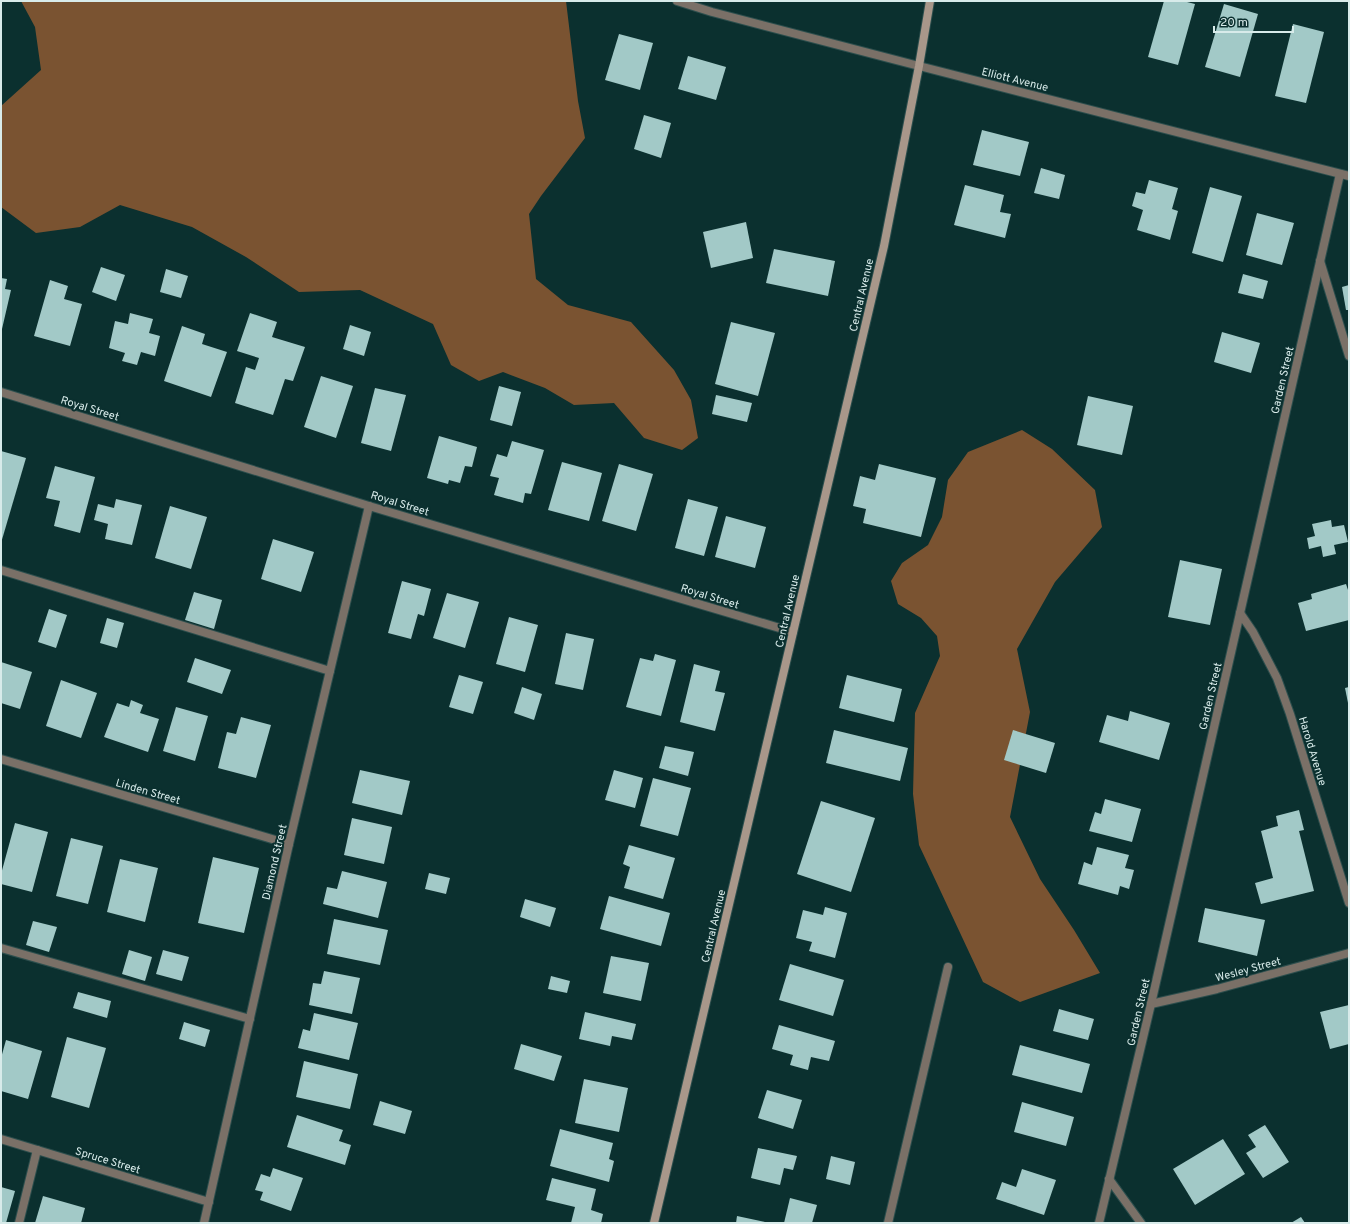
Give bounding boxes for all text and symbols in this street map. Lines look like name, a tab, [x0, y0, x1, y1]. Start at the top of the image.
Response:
scale bar	[1214, 8, 1293, 34]
text: 20 m	[1220, 15, 1248, 31]
street label: Elliott Avenue	[980, 65, 1050, 95]
street label: Central Avenue	[847, 257, 877, 333]
street label: Garden Street	[1268, 345, 1298, 415]
street label: Royal Street	[59, 393, 121, 424]
street label: Royal Street	[369, 488, 431, 519]
street label: Central Avenue	[773, 573, 803, 649]
street label: Royal Street	[679, 581, 741, 612]
street label: Garden Street	[1196, 661, 1226, 731]
street label: Harold Avenue	[1295, 715, 1329, 788]
street label: Linden Street	[114, 776, 182, 808]
street label: Diamond Street	[259, 823, 290, 901]
street label: Central Avenue	[699, 888, 729, 964]
street label: Wesley Street	[1214, 954, 1283, 985]
street label: Garden Street	[1124, 977, 1154, 1047]
street label: Spruce Street	[73, 1144, 142, 1178]

